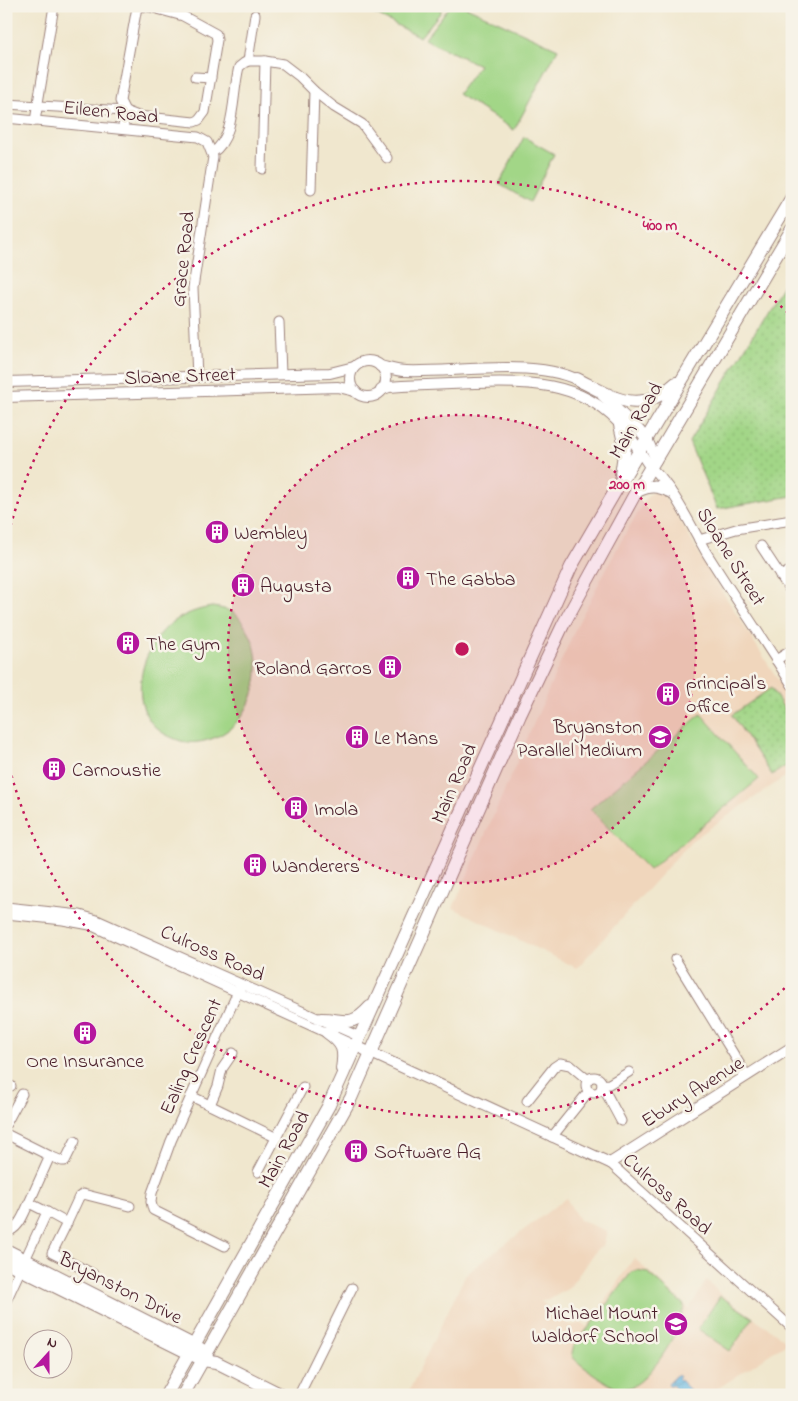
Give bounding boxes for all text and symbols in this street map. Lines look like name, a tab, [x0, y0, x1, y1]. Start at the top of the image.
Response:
street label: Eileen Road	[62, 94, 160, 133]
street label: Grace Road	[165, 210, 204, 308]
text: 400 m	[642, 215, 678, 237]
street label: Sloane Street	[124, 361, 237, 394]
street label: Main Road	[603, 377, 671, 465]
text: 200 m	[608, 474, 645, 496]
street label: Sloane Street	[688, 502, 772, 613]
building icon: Wembley	[204, 519, 230, 545]
place label: Wembley	[234, 520, 307, 549]
building icon: The Gabba	[395, 565, 421, 591]
place label: The Gabba	[426, 566, 516, 595]
building icon: Augusta	[230, 572, 256, 598]
place label: Augusta	[260, 573, 332, 603]
building icon: The Gym	[115, 630, 141, 656]
place label: The Gym	[146, 631, 220, 660]
centre of rings	[453, 640, 471, 658]
building icon: Roland Garros	[377, 654, 403, 680]
place label: Roland Garros	[255, 655, 372, 684]
place label: principal's office	[686, 670, 766, 722]
building icon: principal's office	[655, 681, 681, 707]
place label: Bryanston Parallel Medium	[517, 714, 642, 766]
building icon: Le Mans	[344, 724, 370, 750]
school or university icon: Bryanston Parallel Medium	[647, 724, 673, 750]
place label: Le Mans	[374, 725, 438, 754]
street label: Main Road	[425, 739, 486, 829]
building icon: Carnoustie	[41, 756, 67, 782]
place label: Carnoustie	[72, 757, 161, 786]
building icon: Imola	[283, 795, 309, 821]
place label: Imola	[314, 796, 358, 825]
building icon: Wanderers	[242, 852, 268, 878]
place label: Wanderers	[272, 853, 360, 882]
street label: Culross Road	[155, 918, 269, 990]
street label: Ealing Crescent	[154, 994, 232, 1120]
building icon: One Insurance	[72, 1020, 98, 1046]
place label: One Insurance	[26, 1048, 144, 1077]
street label: Ebury Avenue	[636, 1050, 750, 1136]
street label: Main Road	[252, 1106, 318, 1194]
building icon: Software AG	[343, 1138, 369, 1164]
place label: Software AG	[374, 1139, 481, 1168]
street label: Culross Road	[615, 1147, 717, 1243]
street label: Bryanston Drive	[52, 1245, 187, 1333]
place label: Michael Mount Waldorf School	[531, 1300, 658, 1352]
school or university icon: Michael Mount Waldorf School	[663, 1311, 689, 1337]
north arrow	[22, 1328, 72, 1378]
text: N	[44, 1332, 60, 1355]

